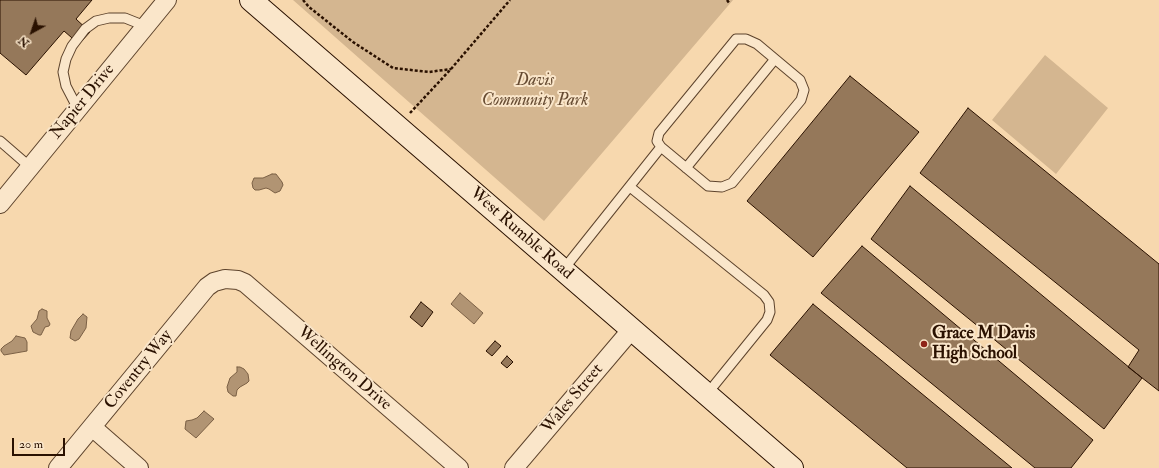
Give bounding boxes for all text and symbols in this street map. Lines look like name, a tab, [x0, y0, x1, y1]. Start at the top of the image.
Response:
north arrow	[12, 12, 52, 52]
text: N	[16, 33, 32, 50]
street label: Napier Drive	[47, 60, 119, 144]
park label: Davis Community Park	[482, 71, 588, 111]
street label: West Rumble Road	[465, 184, 577, 284]
street label: Wellington Drive	[293, 323, 395, 415]
place label: Grace M Davis High School	[932, 324, 1035, 364]
street label: Coventry Way	[101, 326, 177, 414]
marker: Grace M Davis High School	[919, 339, 929, 349]
street label: Wales Street	[538, 360, 608, 438]
scale bar	[14, 430, 67, 456]
text: 20 m	[19, 437, 43, 452]

